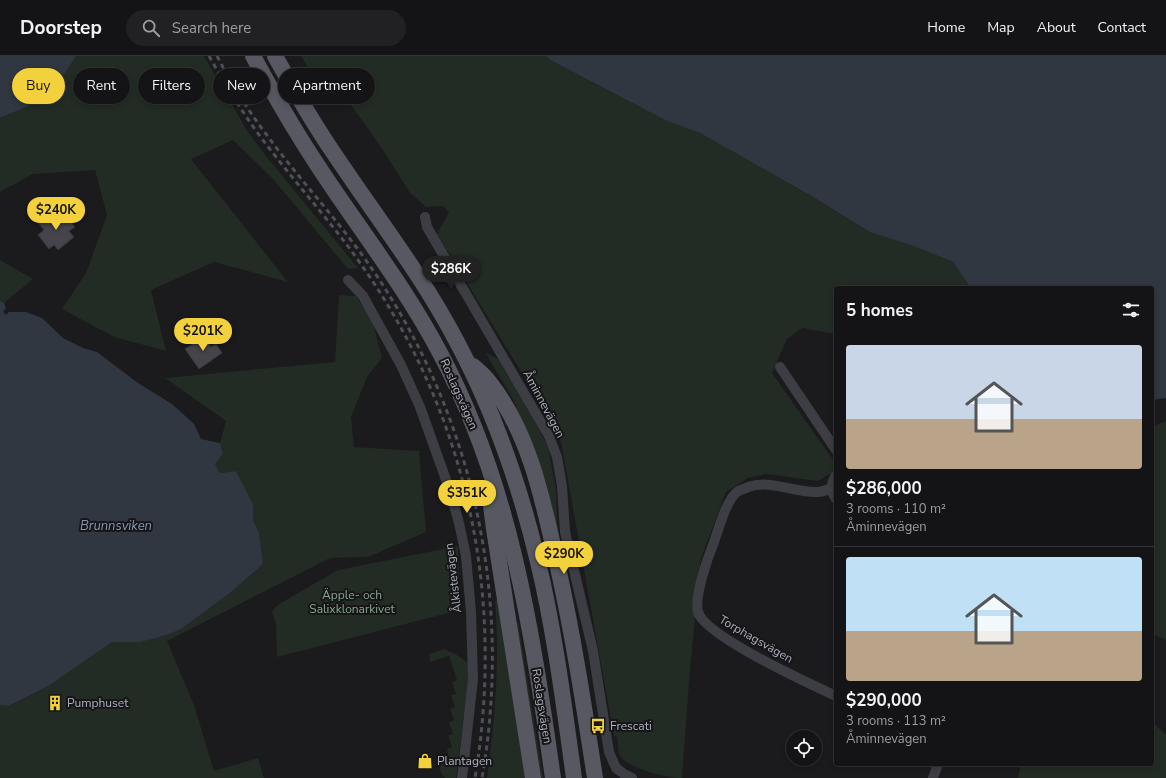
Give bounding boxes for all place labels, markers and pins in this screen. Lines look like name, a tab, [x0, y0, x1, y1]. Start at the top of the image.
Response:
pin: $240K	[28, 197, 84, 231]
pin: $286K	[423, 256, 479, 290]
pin: $201K	[175, 318, 231, 352]
pin: $351K	[439, 480, 495, 514]
pin: $290K	[536, 541, 592, 575]
building icon: Pumphuset	[46, 694, 64, 712]
place label: Pumphuset	[67, 695, 129, 711]
bus stop icon: Frescati	[589, 717, 607, 735]
place label: Frescati	[610, 718, 652, 734]
shop icon: Plantagen	[416, 752, 434, 770]
place label: Plantagen	[437, 753, 492, 769]

